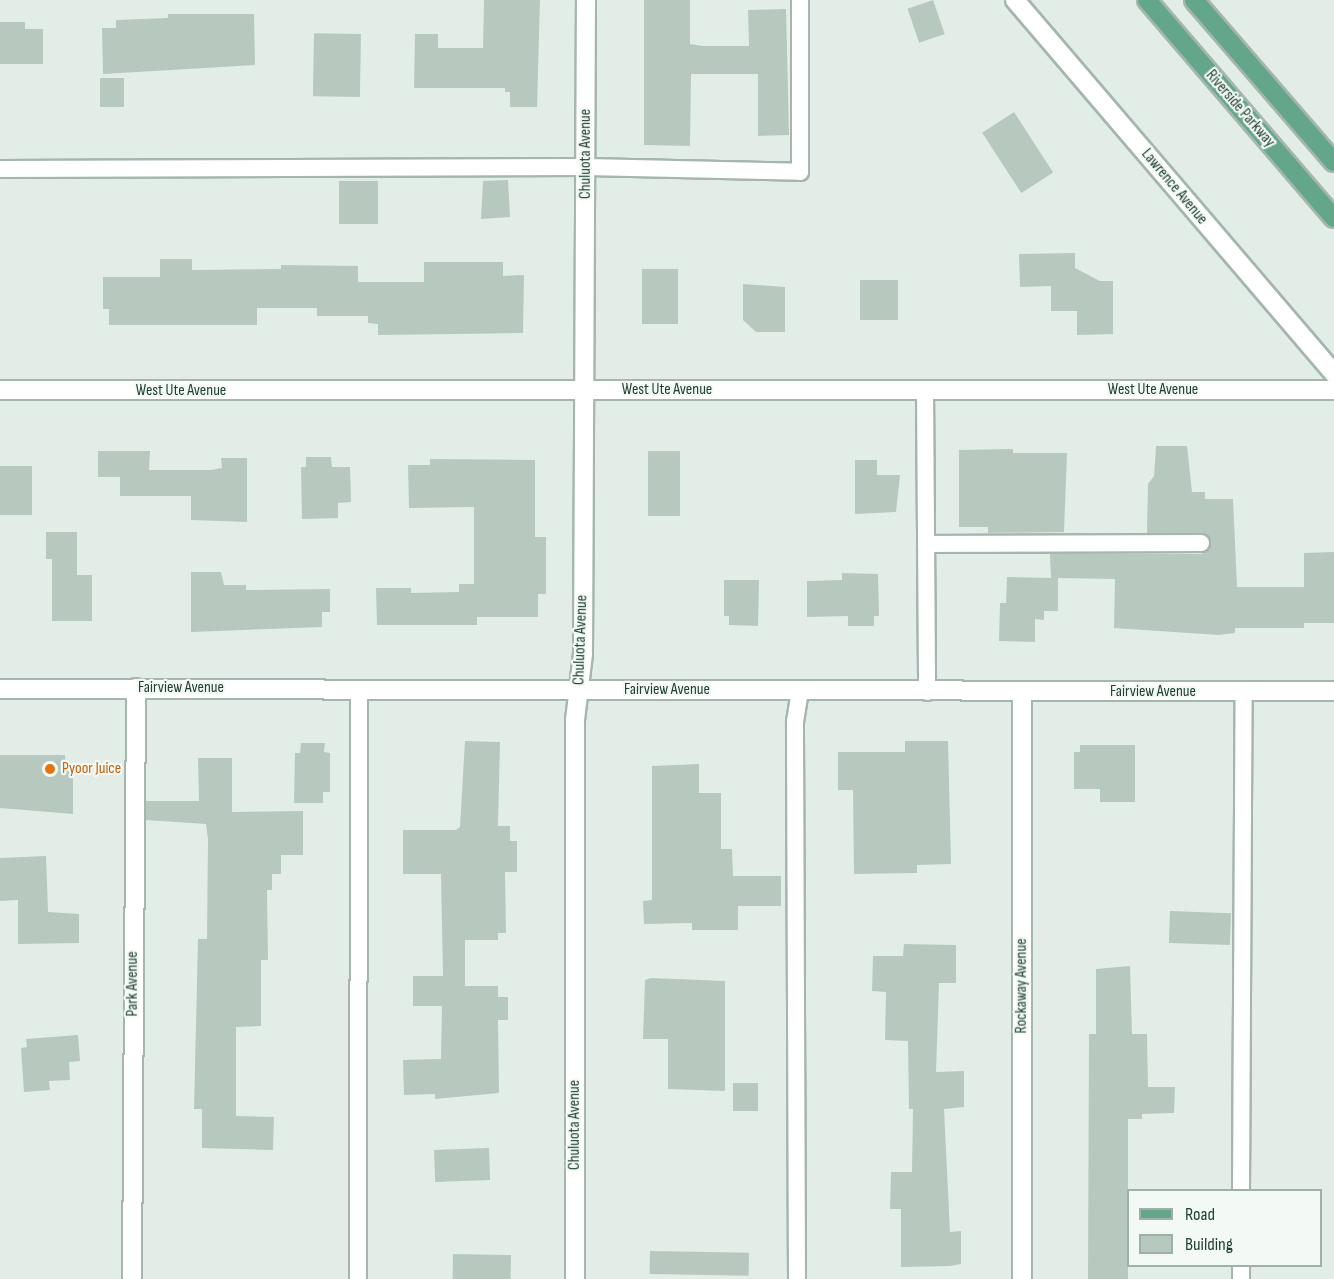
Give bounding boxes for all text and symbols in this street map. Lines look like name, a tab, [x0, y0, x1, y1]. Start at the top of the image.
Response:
street label: Riverside Parkway	[1201, 66, 1279, 152]
street label: Chuluota Avenue	[576, 109, 596, 199]
street label: Lawrence Avenue	[1137, 145, 1211, 229]
street label: West Ute Avenue	[622, 380, 712, 400]
street label: West Ute Avenue	[1108, 380, 1198, 400]
street label: West Ute Avenue	[136, 381, 226, 401]
street label: Chuluota Avenue	[570, 595, 592, 685]
street label: Fairview Avenue	[138, 678, 224, 698]
street label: Fairview Avenue	[624, 680, 710, 700]
street label: Fairview Avenue	[1110, 682, 1196, 702]
place label: Pyoor Juice	[62, 759, 121, 779]
marker: Pyoor Juice	[43, 762, 57, 776]
street label: Rockaway Avenue	[1012, 938, 1032, 1034]
street label: Park Avenue	[123, 951, 143, 1017]
street label: Chuluota Avenue	[565, 1080, 585, 1170]
legend	[1127, 1189, 1322, 1267]
text: Road	[1185, 1204, 1215, 1225]
text: Building	[1185, 1234, 1233, 1255]

